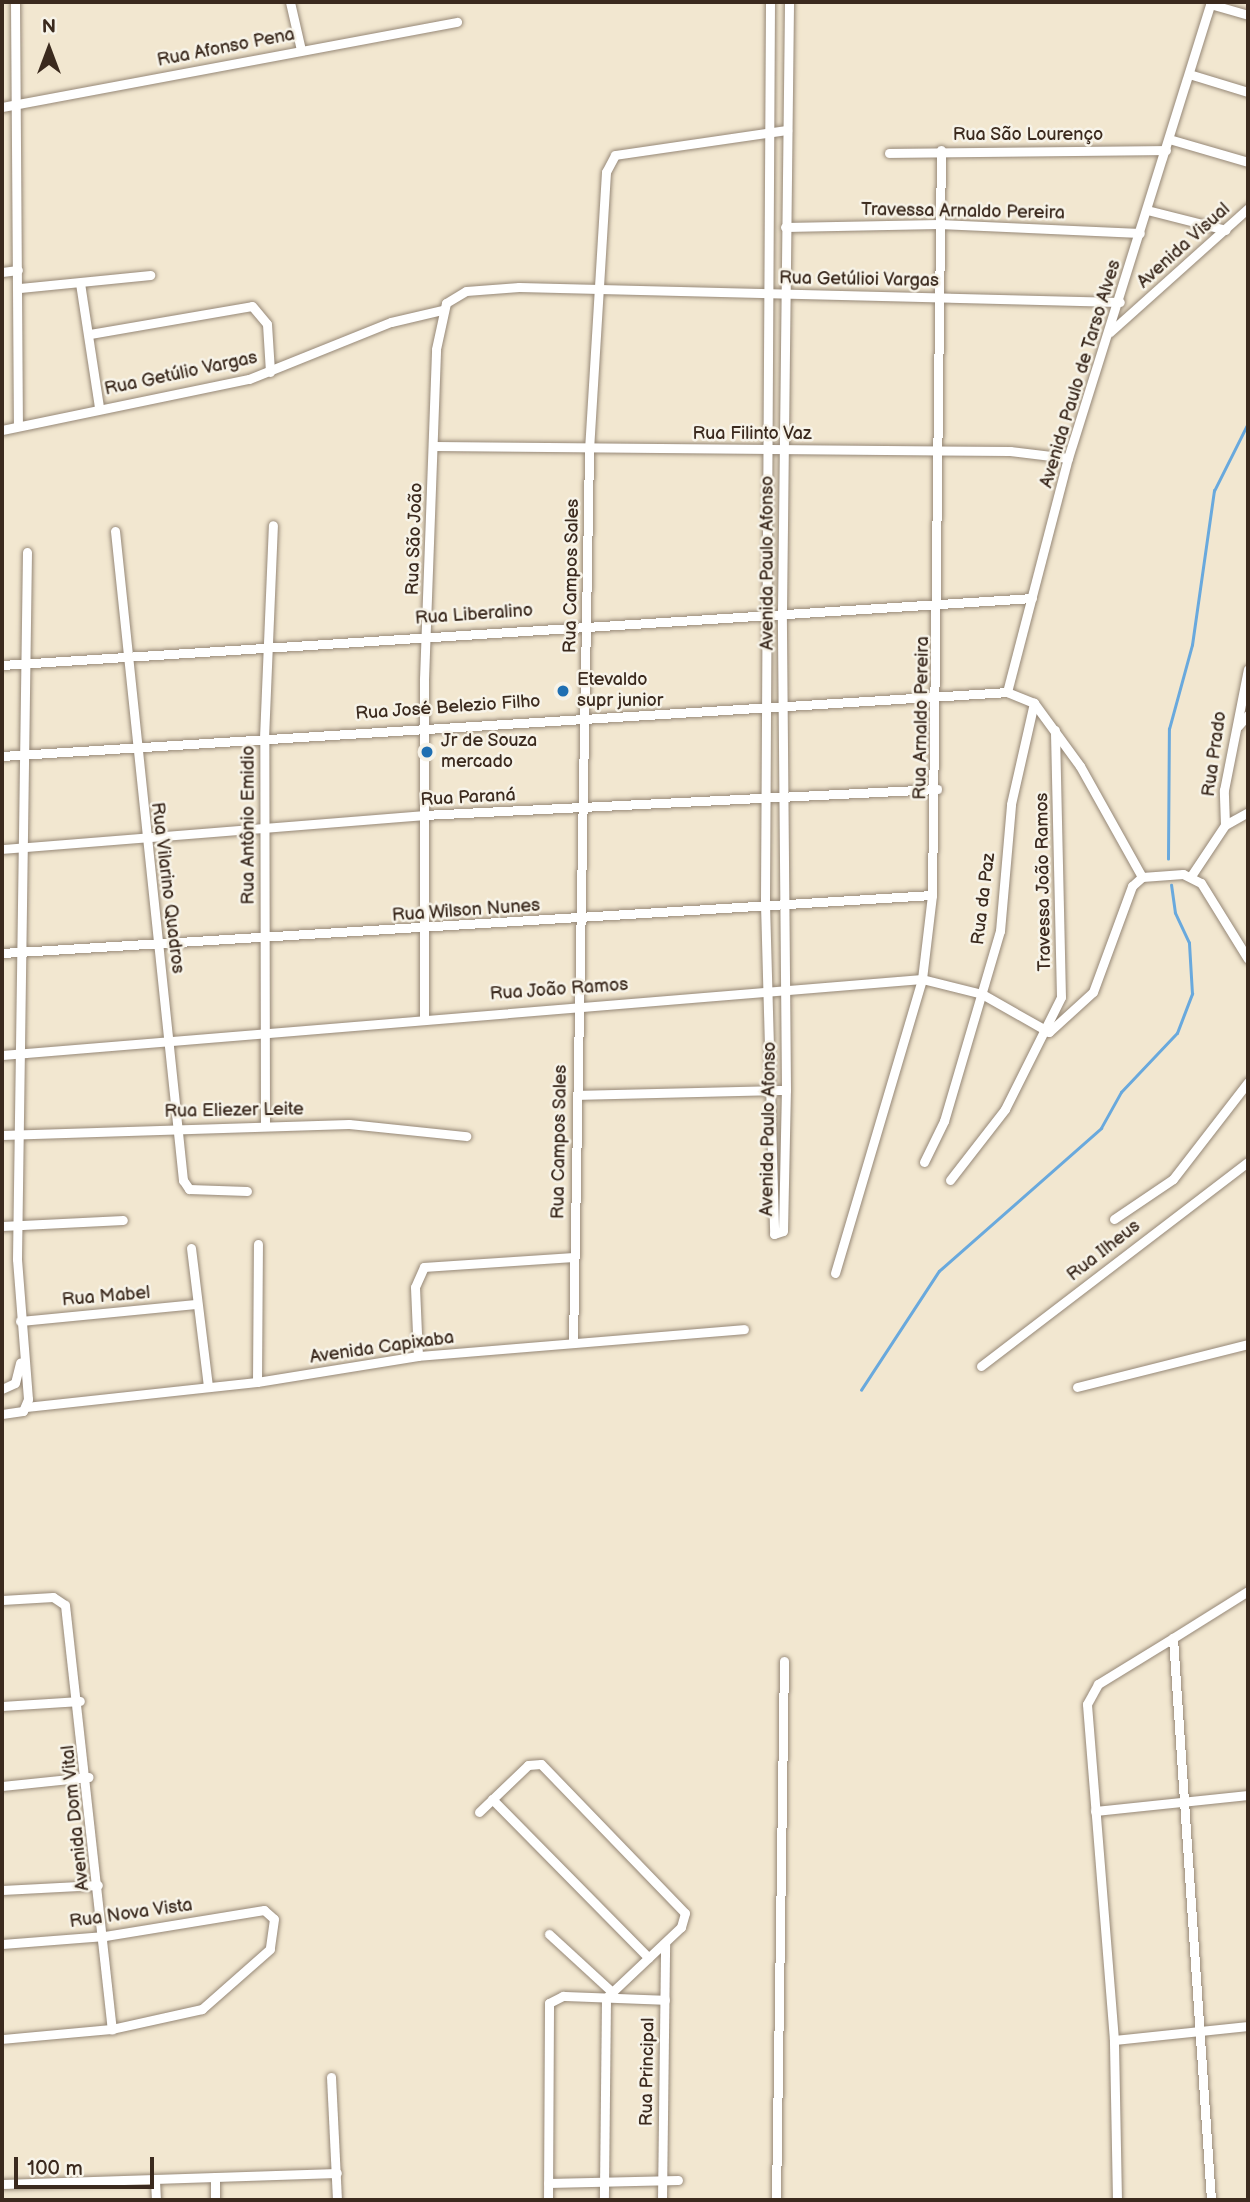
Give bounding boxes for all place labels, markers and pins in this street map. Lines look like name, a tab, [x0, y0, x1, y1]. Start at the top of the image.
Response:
place label: Etevaldo supr junior	[577, 670, 663, 712]
marker: Etevaldo supr junior	[555, 683, 571, 699]
place label: Jr de Souza mercado	[441, 731, 537, 774]
marker: Jr de Souza mercado	[419, 744, 435, 760]

